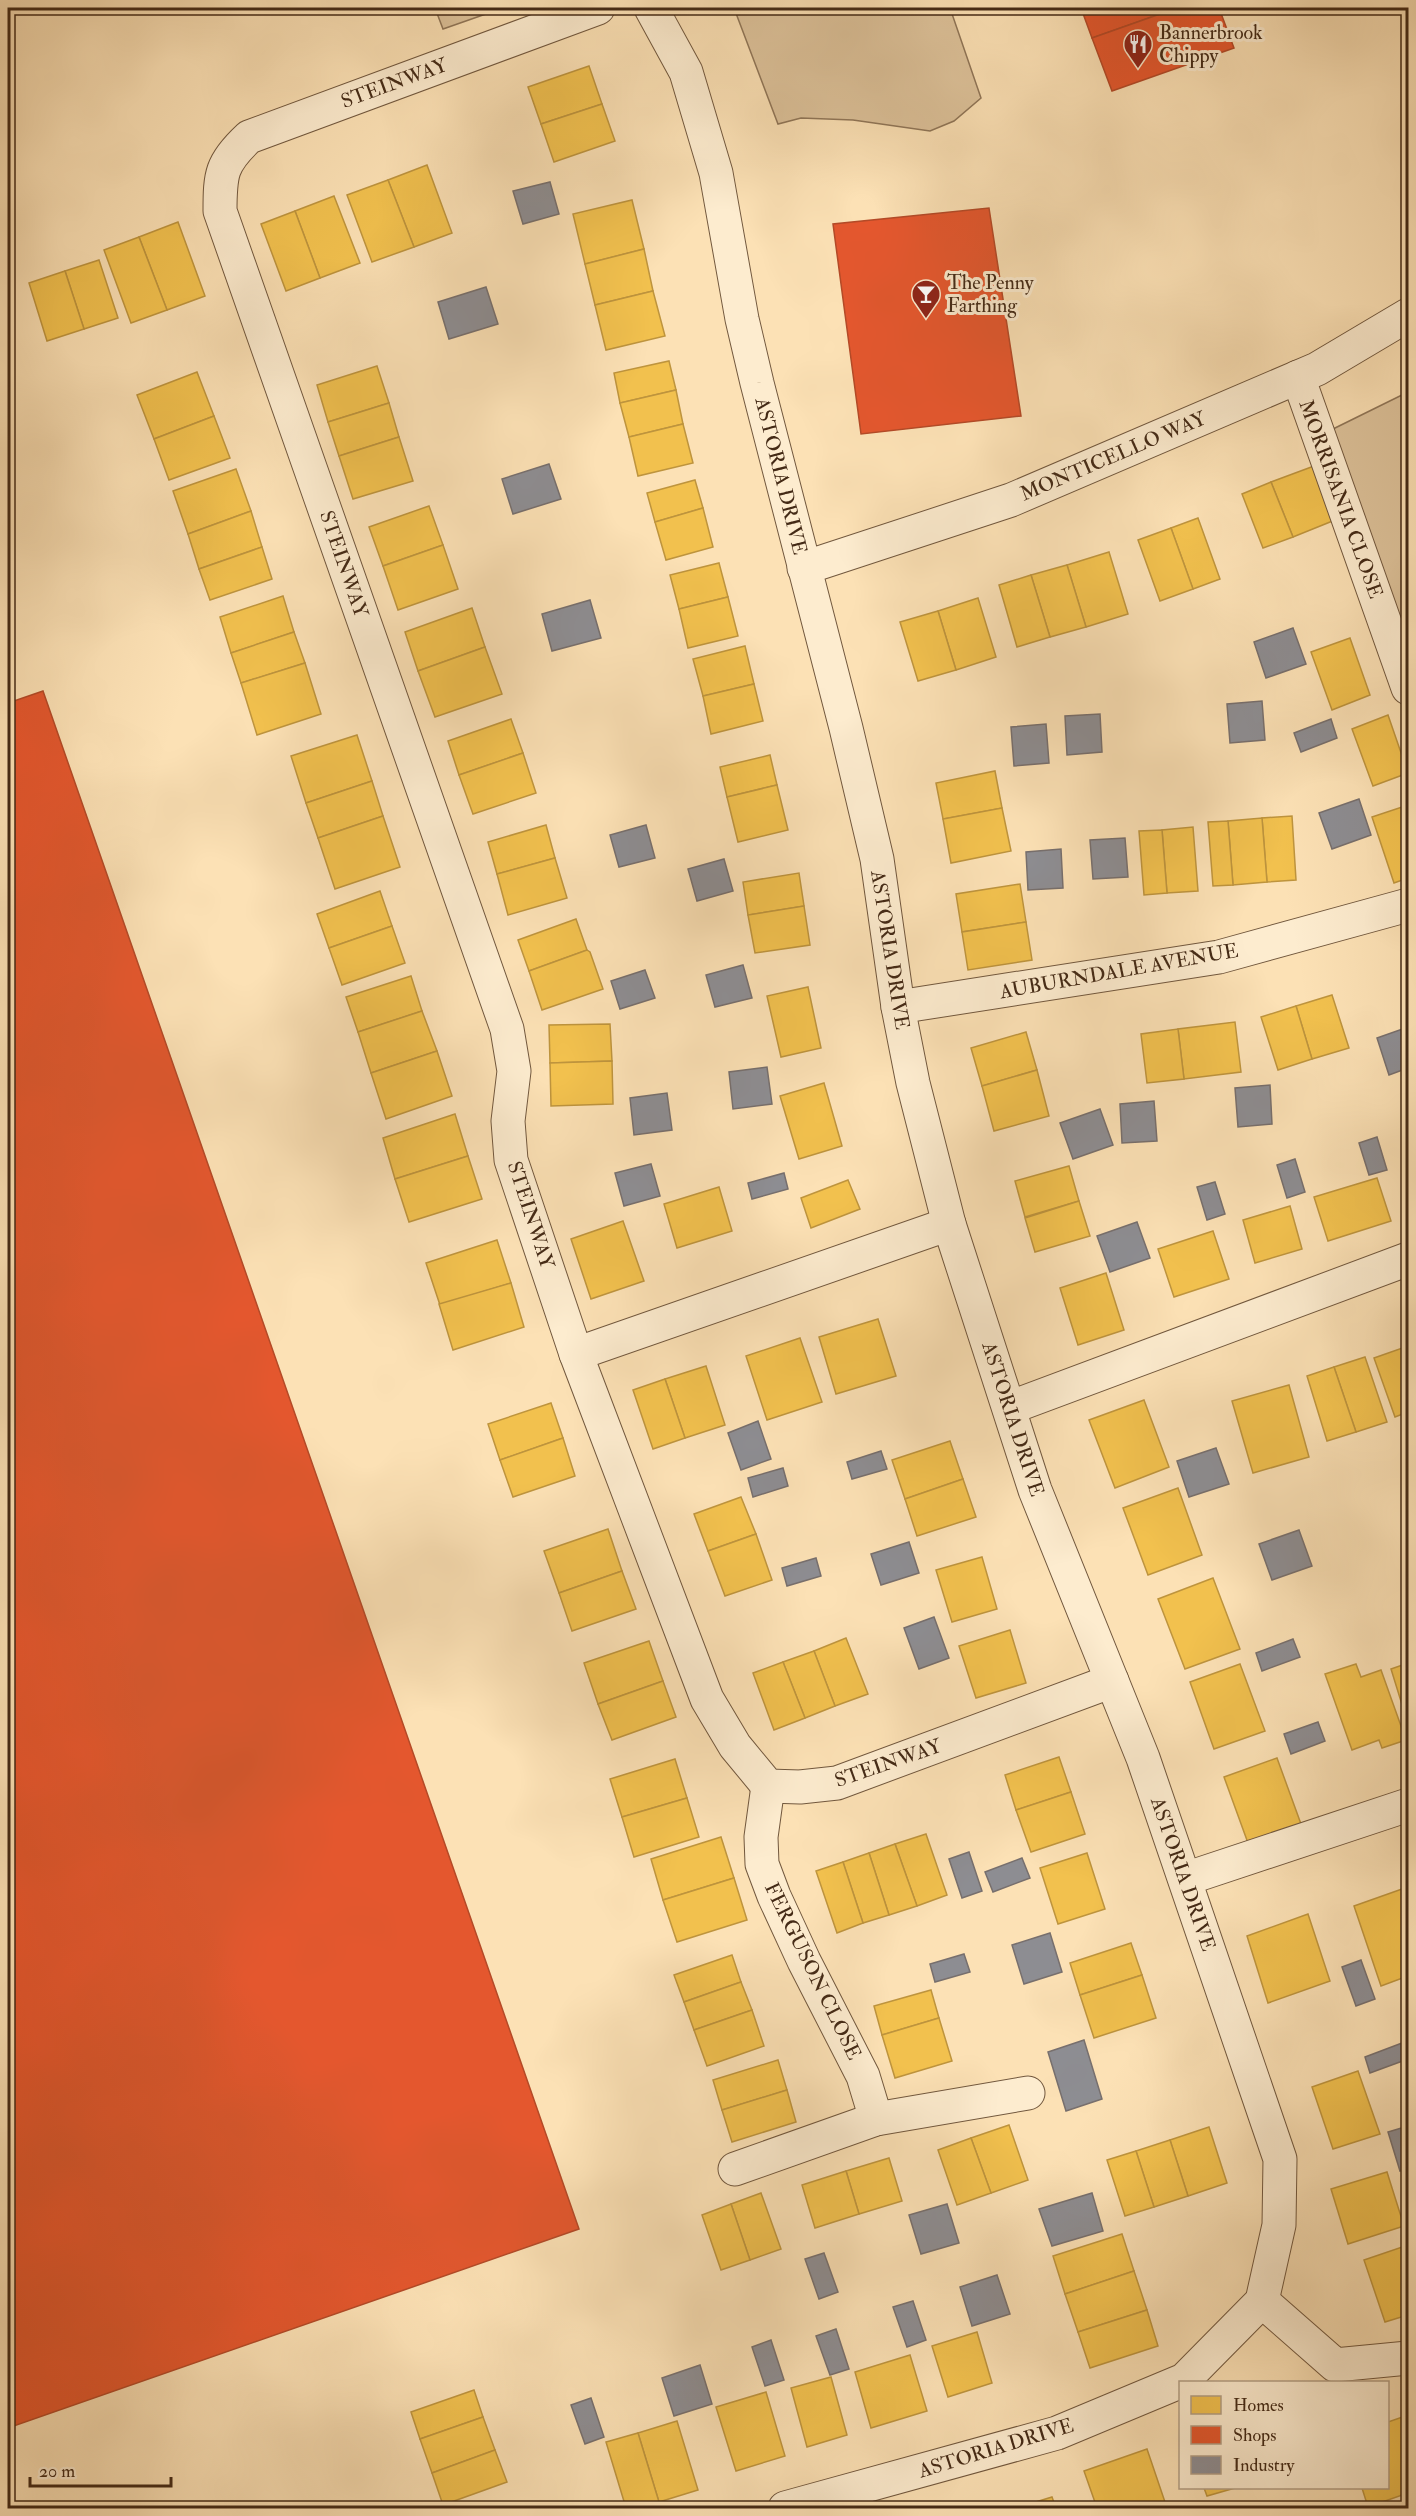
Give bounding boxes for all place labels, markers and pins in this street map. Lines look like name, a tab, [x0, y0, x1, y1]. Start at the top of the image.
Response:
place label: Bannerbrook Chippy	[1159, 20, 1263, 69]
restaurant icon: Bannerbrook Chippy	[1122, 28, 1154, 70]
place label: The Penny Farthing	[947, 270, 1035, 318]
bar icon: The Penny Farthing	[910, 278, 942, 320]

